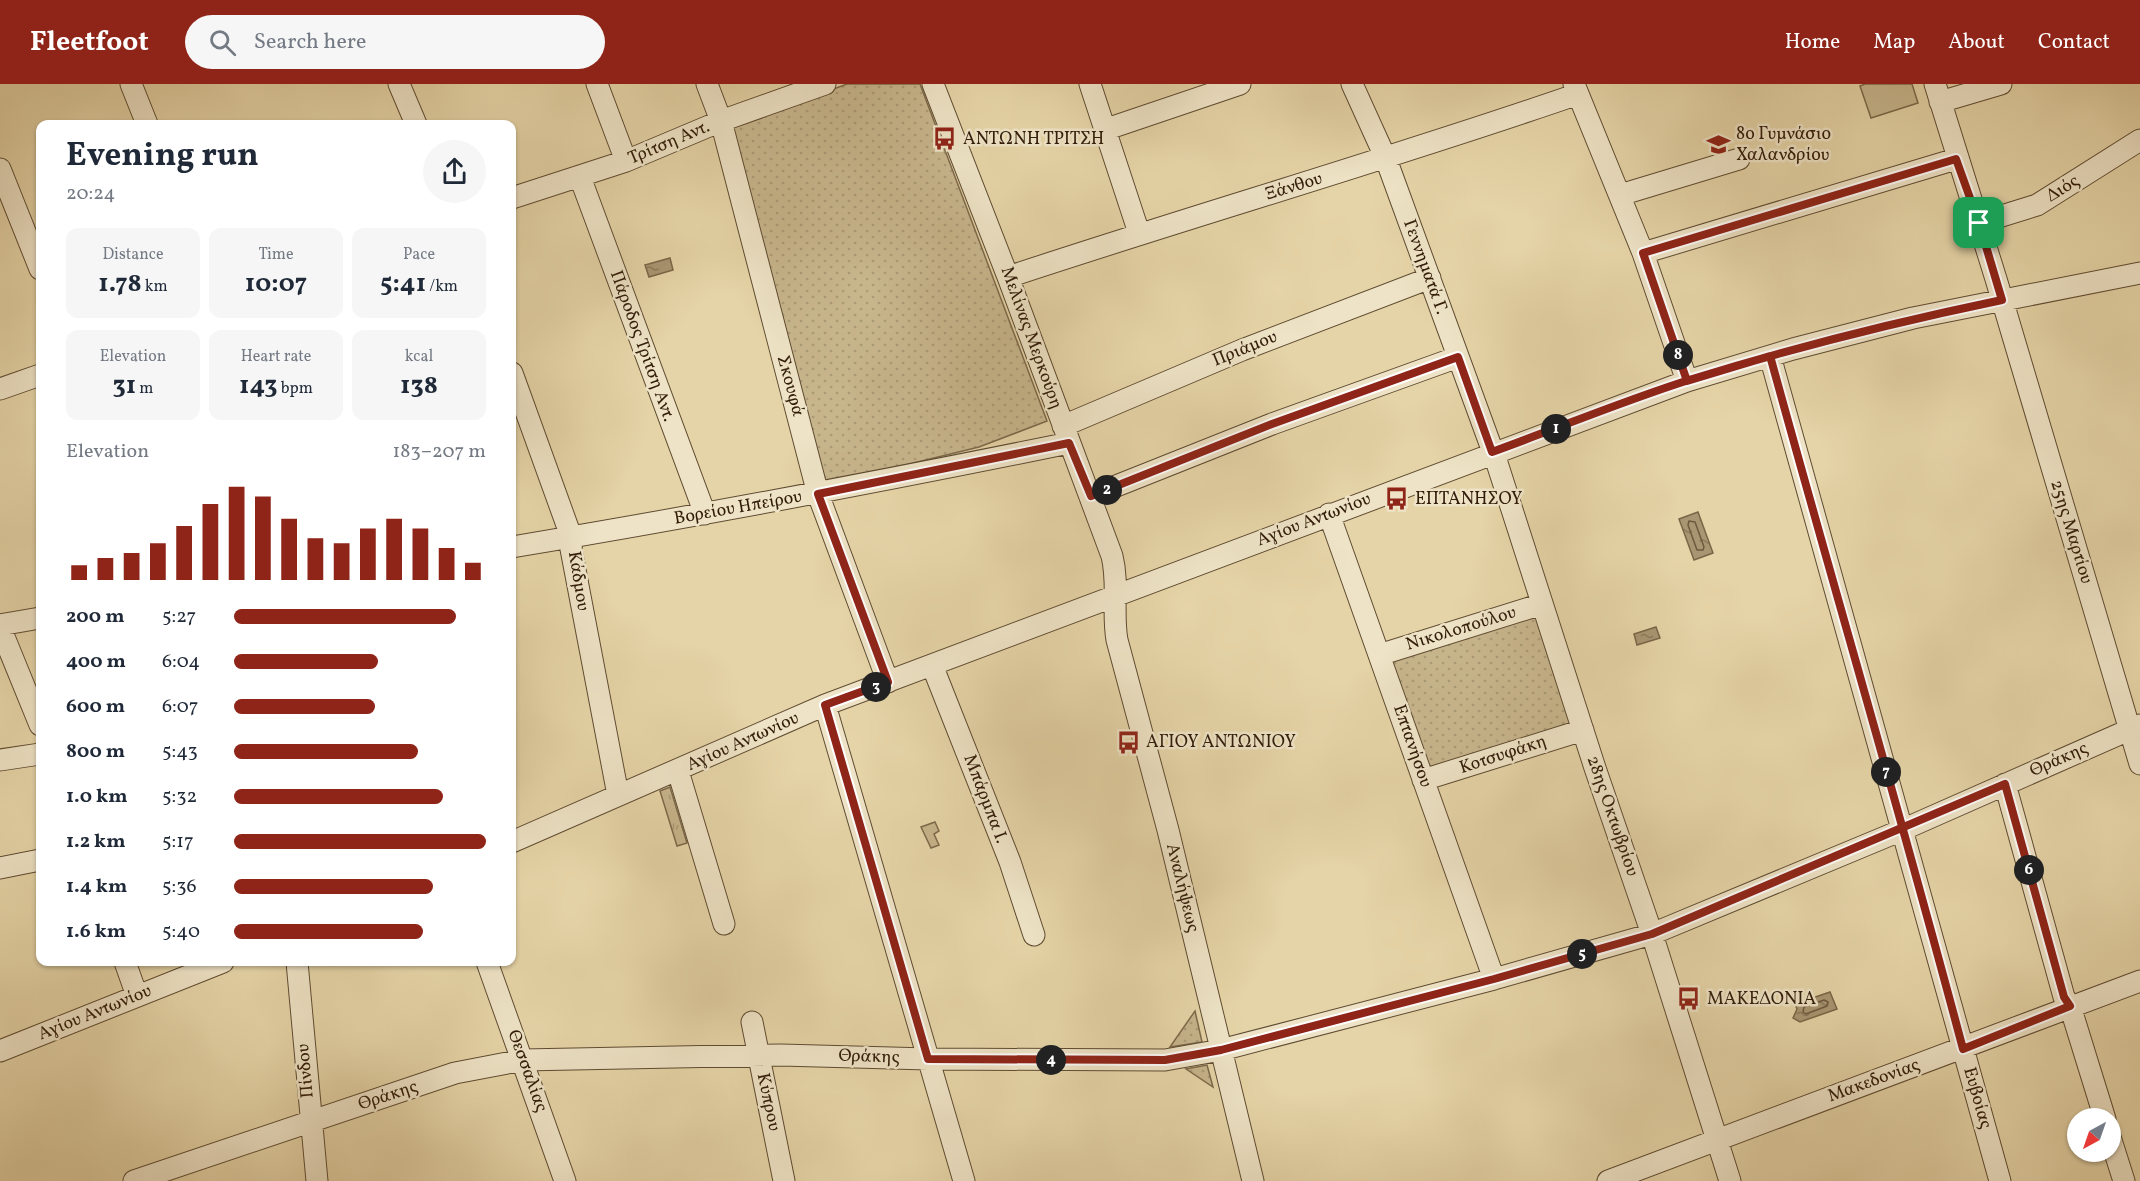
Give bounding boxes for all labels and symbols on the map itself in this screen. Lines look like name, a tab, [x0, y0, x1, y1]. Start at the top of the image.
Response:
street label: Τρίτση Αντ.	[624, 115, 714, 171]
place label: 8ο Γυμνάσιο Χαλανδρίου	[1736, 122, 1831, 168]
bus stop icon: ΑΝΤΩΝΗ ΤΡΙΤΣΗ	[932, 126, 958, 152]
place label: ΑΝΤΩΝΗ ΤΡΙΤΣΗ	[963, 127, 1104, 152]
school or university icon: 8ο Γυμνάσιο Χαλανδρίου	[1705, 131, 1731, 157]
street label: Ξάνθου	[1262, 166, 1326, 208]
street label: Διός	[2042, 169, 2084, 209]
pin	[1953, 197, 2004, 248]
street label: Γεννηματά Γ.	[1396, 216, 1454, 318]
street label: Μελίνας Μερκούρη	[994, 263, 1068, 413]
street label: Πάροδος Τρίτση Αντ.	[603, 267, 681, 425]
street label: Πριάμου	[1209, 325, 1281, 373]
pin: 8	[1663, 340, 1693, 370]
street label: Σκουφά	[770, 353, 810, 419]
pin: 1	[1541, 414, 1571, 444]
pin: 2	[1092, 475, 1122, 505]
street label: 25ης Μαρτίου	[2043, 477, 2099, 587]
street label: Βορείου Ηπείρου	[672, 484, 804, 532]
bus stop icon: ΕΠΤΑΝΗΣΟΥ	[1384, 486, 1410, 512]
street label: Αγίου Αντωνίου	[1253, 487, 1375, 553]
place label: ΕΠΤΑΝΗΣΟΥ	[1415, 487, 1522, 512]
street label: Κάδμου	[561, 549, 595, 613]
street label: Νικολοπούλου	[1403, 600, 1519, 658]
pin: 3	[861, 672, 891, 702]
street label: Επτανήσου	[1386, 701, 1438, 791]
street label: Αγίου Αντωνίου	[683, 706, 803, 778]
bus stop icon: ΑΓΙΟΥ ΑΝΤΩΝΙΟΥ	[1115, 729, 1141, 755]
street label: Κοτσυφάκη	[1456, 729, 1550, 781]
place label: ΑΓΙΟΥ ΑΝΤΩΝΙΟΥ	[1146, 730, 1296, 755]
street label: Θράκης	[2026, 736, 2092, 784]
street label: Μπάρμπα Ι.	[957, 751, 1013, 847]
street label: 28ης Οκτωβρίου	[1580, 752, 1644, 880]
pin: 7	[1871, 757, 1901, 787]
street label: Αναλήψεως	[1159, 841, 1205, 935]
pin: 6	[2014, 855, 2044, 885]
pin: 5	[1567, 939, 1597, 969]
street label: Αγίου Αντωνίου	[34, 979, 156, 1047]
bus stop icon: ΜΑΚΕΔΟΝΙΑ	[1676, 986, 1702, 1012]
place label: ΜΑΚΕΔΟΝΙΑ	[1707, 987, 1817, 1012]
street label: Θεσσαλίας	[501, 1026, 553, 1116]
street label: Πίνδου	[291, 1043, 321, 1099]
street label: Θράκης	[838, 1043, 900, 1071]
pin: 4	[1036, 1045, 1066, 1075]
street label: Μακεδονίας	[1825, 1053, 1923, 1109]
street label: Ευβοίας	[1956, 1064, 1998, 1132]
street label: Κύπρου	[750, 1071, 786, 1133]
street label: Θράκης	[355, 1075, 421, 1117]
north arrow	[2067, 1108, 2121, 1162]

